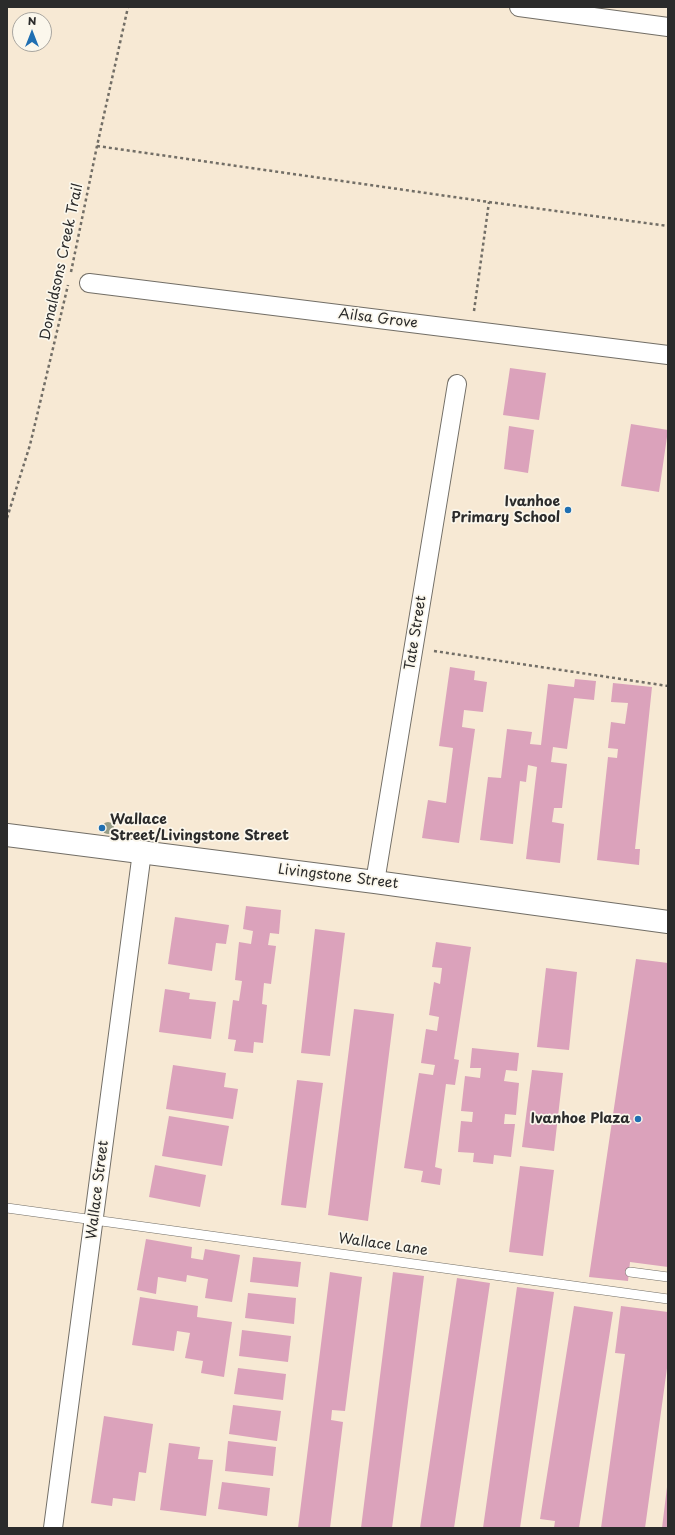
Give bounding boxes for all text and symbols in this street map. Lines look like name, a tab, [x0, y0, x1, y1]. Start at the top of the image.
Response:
north arrow	[12, 12, 52, 52]
text: N	[28, 12, 36, 29]
street label: Donaldsons Creek Trail	[37, 182, 87, 342]
street label: Ailsa Grove	[337, 306, 419, 332]
place label: Ivanhoe Primary School	[451, 494, 560, 526]
marker: Ivanhoe Primary School	[563, 505, 573, 515]
street label: Tate Street	[402, 595, 430, 671]
place label: Wallace Street/Livingstone Street	[110, 812, 289, 844]
marker: Wallace Street/Livingstone Street	[97, 823, 107, 833]
street label: Livingstone Street	[277, 861, 399, 893]
place label: Ivanhoe Plaza	[530, 1111, 630, 1127]
marker: Ivanhoe Plaza	[633, 1114, 643, 1124]
street label: Wallace Street	[84, 1140, 112, 1240]
street label: Wallace Lane	[337, 1230, 429, 1260]

